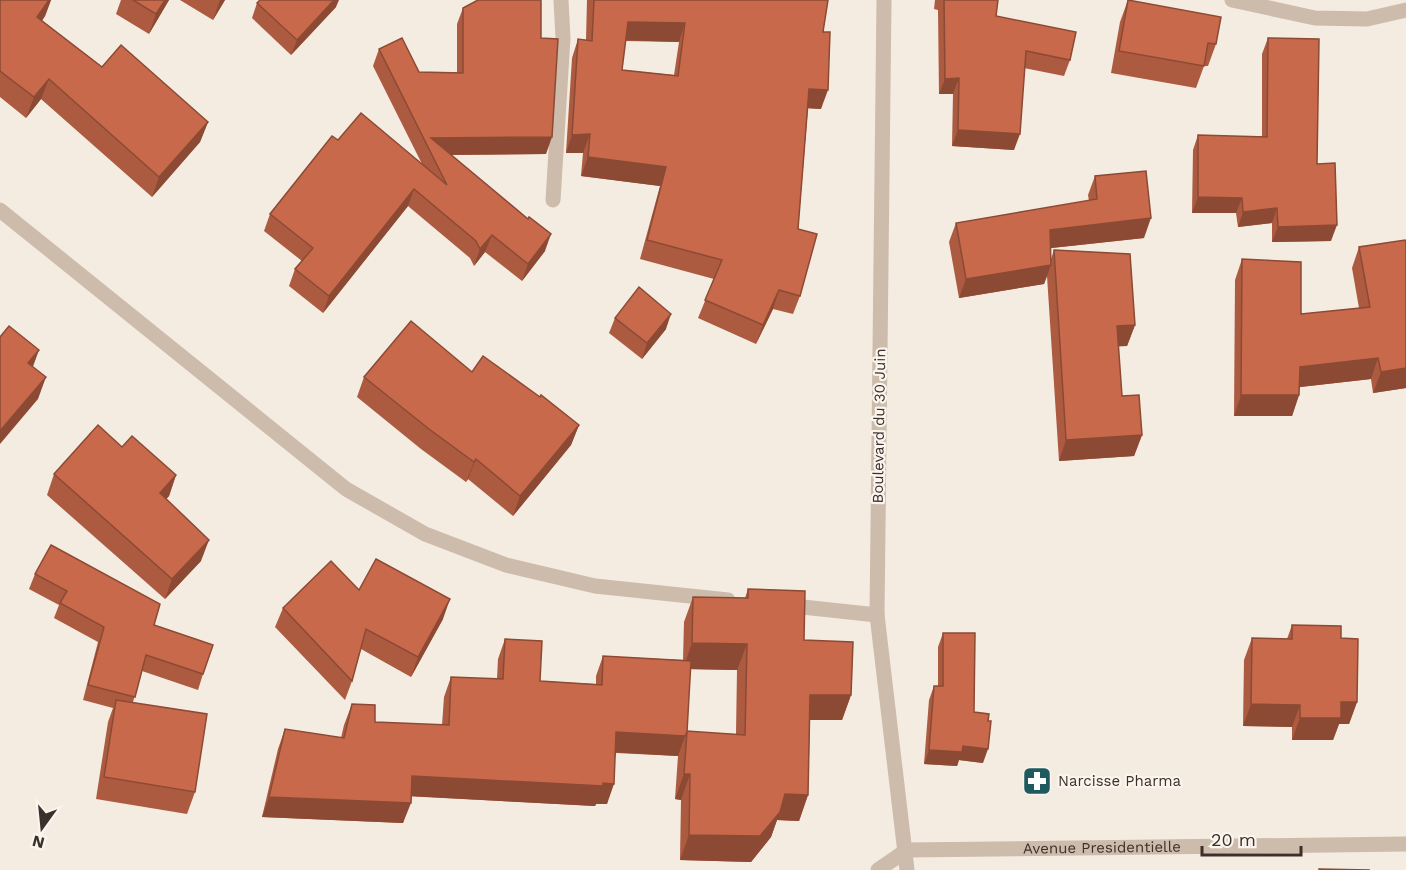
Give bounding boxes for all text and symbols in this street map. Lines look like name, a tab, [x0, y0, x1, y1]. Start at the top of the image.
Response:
street label: Boulevard du 30 Juin	[869, 348, 889, 504]
pharmacy icon: Narcisse Pharma	[1021, 765, 1053, 797]
place label: Narcisse Pharma	[1058, 772, 1182, 790]
north arrow	[12, 798, 72, 858]
scale bar	[1202, 819, 1301, 857]
text: 20 m	[1211, 829, 1256, 850]
text: N	[30, 831, 46, 853]
street label: Avenue Presidentielle	[1023, 838, 1181, 858]

